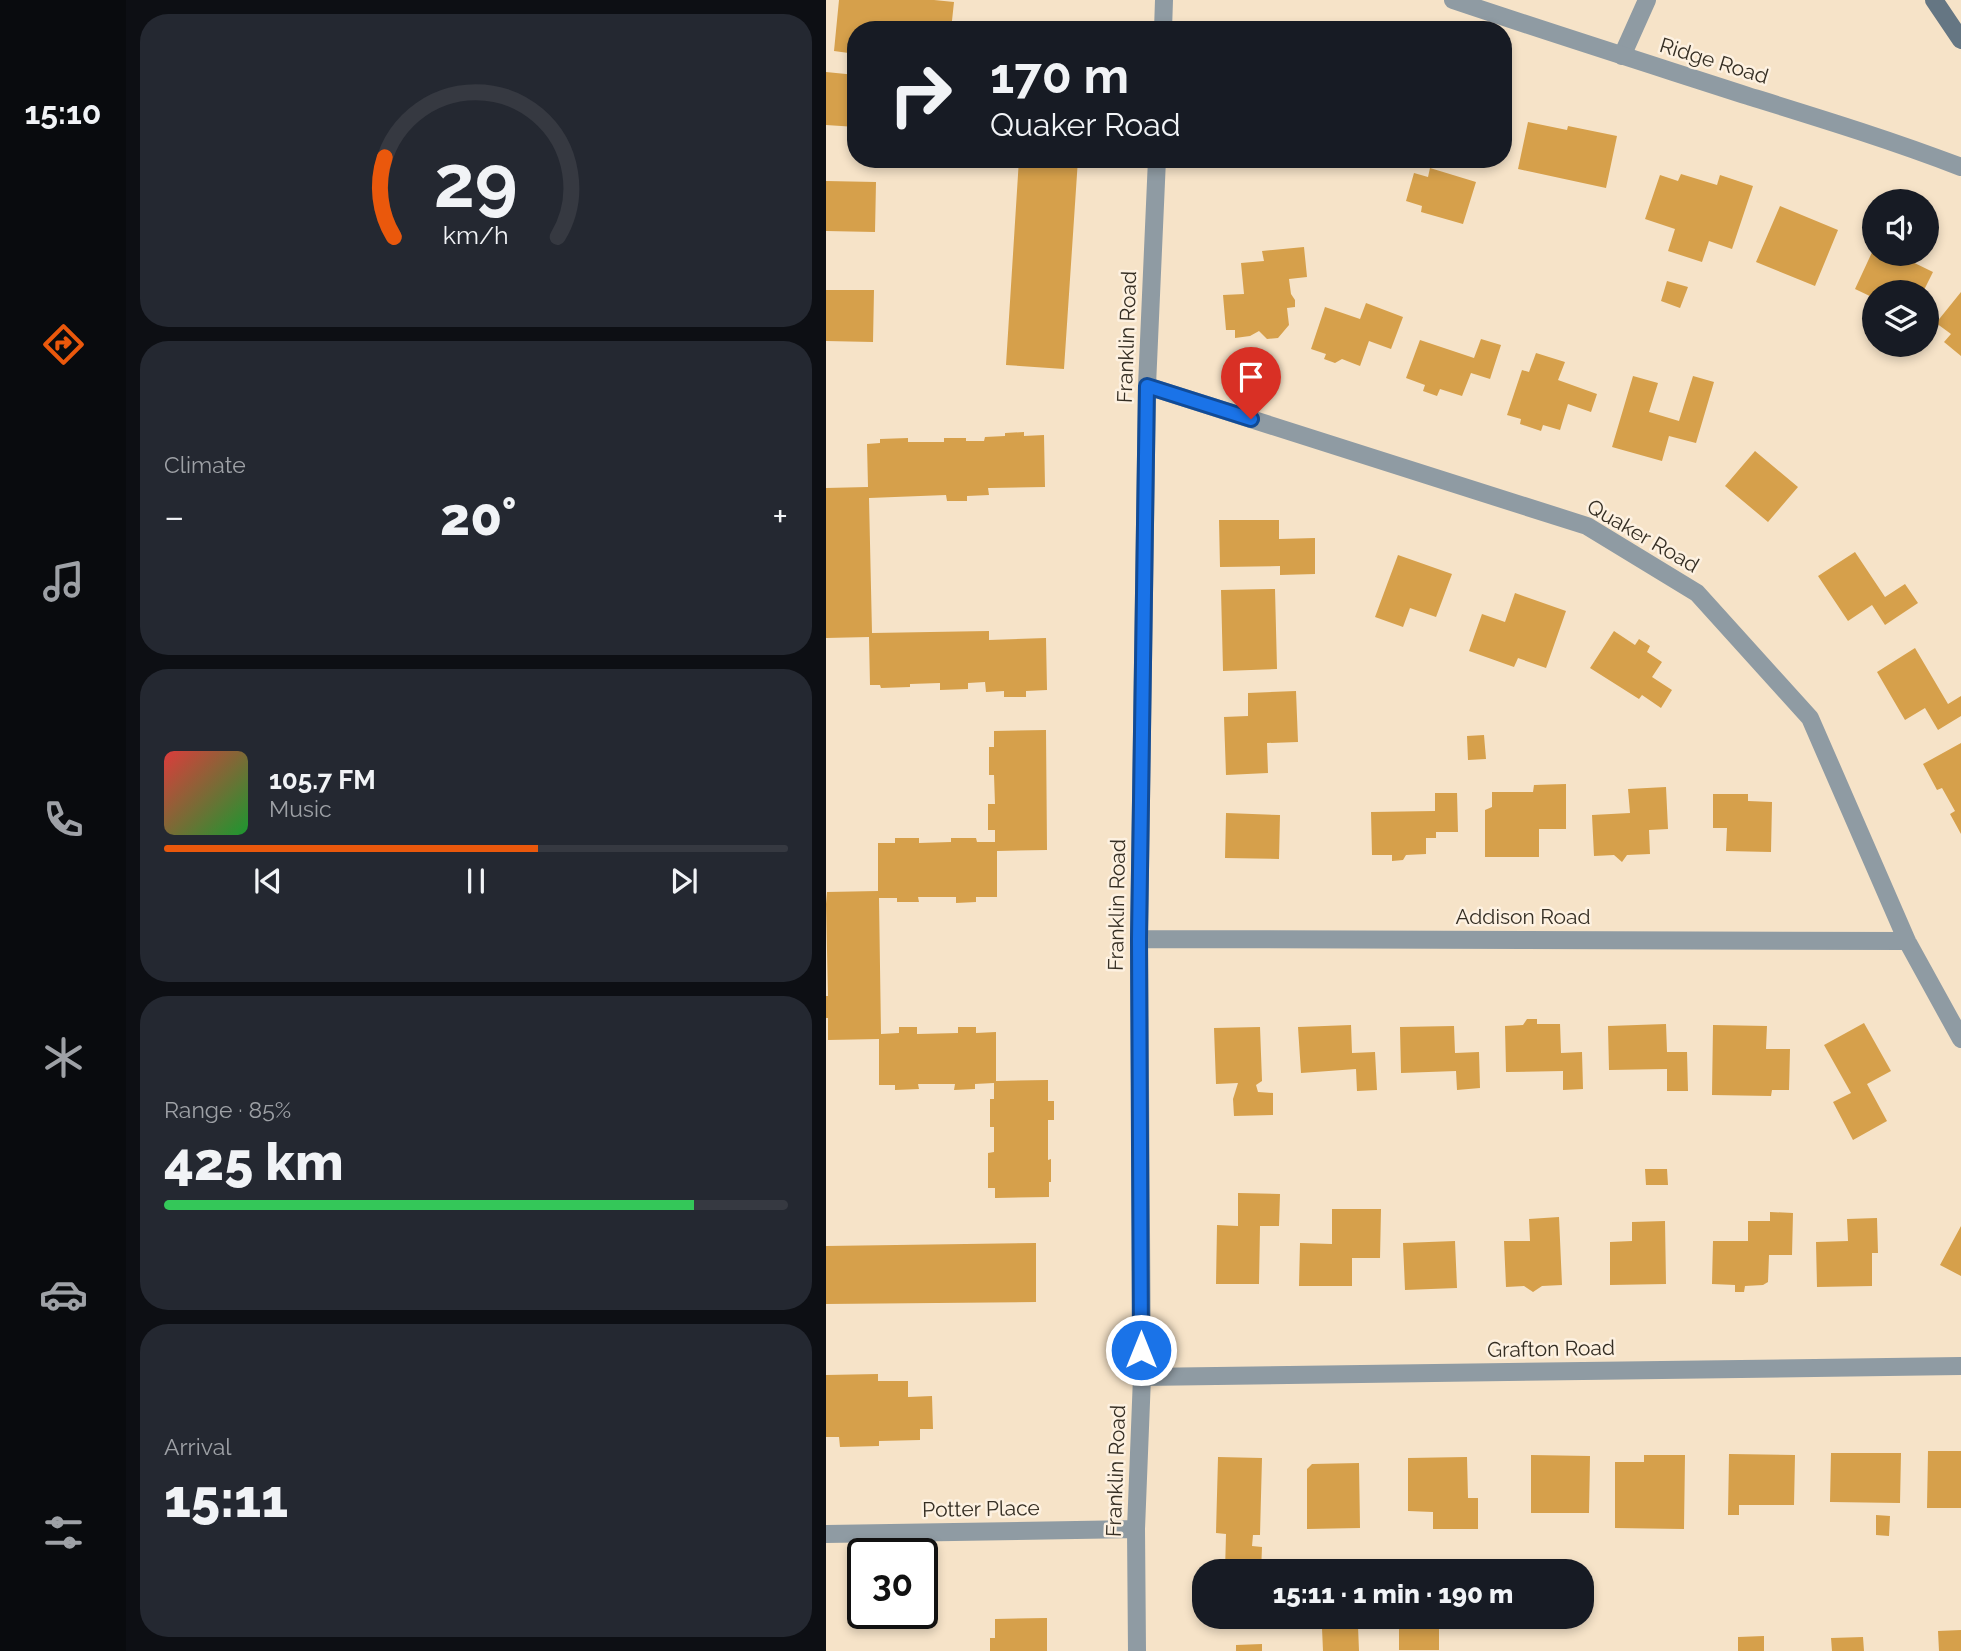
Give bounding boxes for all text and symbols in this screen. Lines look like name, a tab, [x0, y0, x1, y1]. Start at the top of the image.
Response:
street label: Ridge Road	[1657, 32, 1771, 89]
text: 170 m	[990, 47, 1129, 104]
icon: right	[875, 49, 966, 140]
text: 15:10	[25, 94, 101, 131]
text: Quaker Road	[990, 106, 1181, 143]
text: 29	[434, 139, 518, 224]
map controls	[1862, 189, 1939, 357]
button: sound	[1862, 189, 1939, 266]
text: km/h	[443, 220, 509, 250]
street label: Franklin Road	[1112, 271, 1141, 403]
button: layers	[1862, 280, 1939, 357]
icon: directions	[39, 320, 88, 369]
pin	[1221, 347, 1281, 419]
icon: arrive	[1232, 358, 1270, 396]
text: Climate	[164, 451, 246, 478]
text: 20°	[440, 486, 517, 547]
street label: Quaker Road	[1583, 493, 1704, 578]
text: −	[164, 494, 184, 539]
text: +	[772, 494, 788, 539]
icon: music	[39, 557, 88, 606]
text: 105.7 FM	[269, 765, 376, 795]
icon: phone	[39, 795, 88, 844]
text: Music	[269, 795, 332, 822]
street label: Franklin Road	[1103, 839, 1130, 971]
icon: previous	[249, 862, 287, 900]
icon: pause	[457, 862, 495, 900]
icon: next	[665, 862, 703, 900]
street label: Addison Road	[1455, 904, 1591, 929]
icon: climate	[39, 1033, 88, 1082]
text: Range · 85%	[164, 1096, 291, 1123]
text: 425 km	[164, 1131, 344, 1192]
icon: car	[39, 1270, 88, 1319]
position arrow	[1104, 1313, 1178, 1387]
street label: Grafton Road	[1487, 1335, 1615, 1362]
street label: Franklin Road	[1101, 1405, 1130, 1537]
text: Arrival	[164, 1433, 231, 1460]
text: 15:11	[164, 1468, 288, 1529]
street label: Potter Place	[922, 1495, 1040, 1522]
icon: filters	[39, 1508, 88, 1557]
speed limit sign: 30	[847, 1538, 938, 1629]
text: 15:11 · 1 min · 190 m	[1273, 1579, 1513, 1609]

